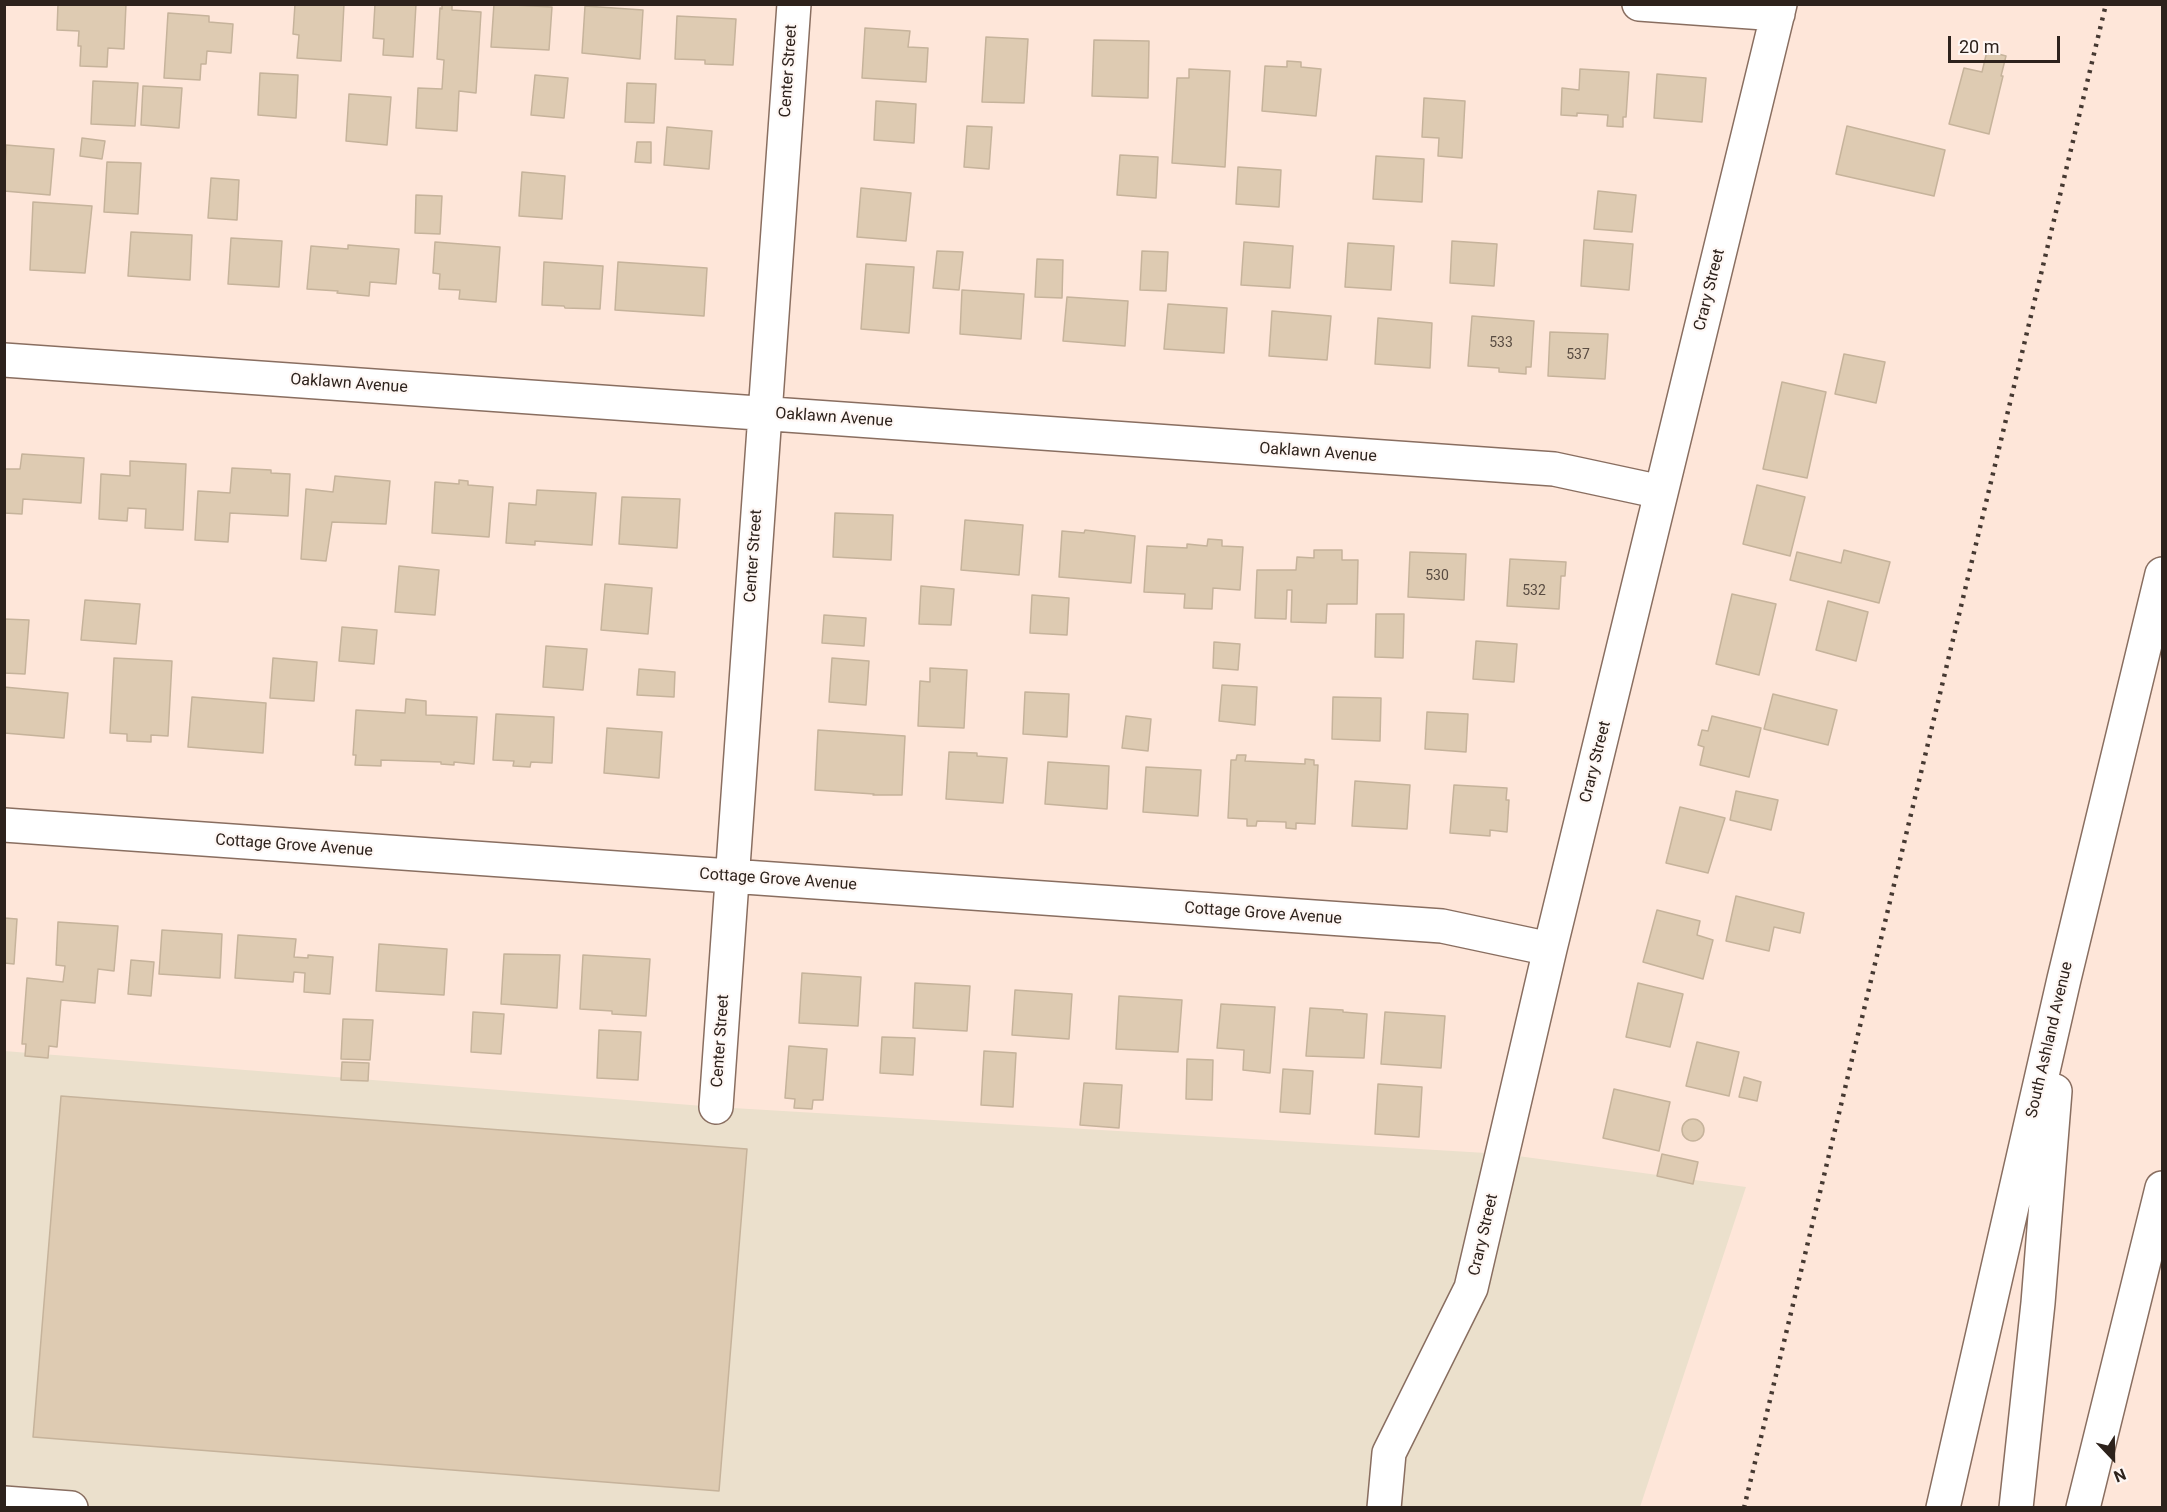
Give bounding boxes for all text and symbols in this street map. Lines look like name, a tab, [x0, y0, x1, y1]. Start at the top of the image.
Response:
street label: Center Street	[776, 24, 802, 118]
scale bar	[1951, 24, 2064, 62]
text: 20 m	[1959, 36, 1999, 57]
street label: Crary Street	[1691, 247, 1729, 333]
house number: 533	[1489, 335, 1513, 351]
house number: 537	[1566, 347, 1590, 363]
street label: Oaklawn Avenue	[290, 370, 408, 398]
street label: Oaklawn Avenue	[775, 404, 893, 432]
street label: Oaklawn Avenue	[1259, 439, 1377, 467]
street label: Center Street	[741, 509, 767, 603]
house number: 530	[1425, 568, 1449, 584]
house number: 532	[1522, 583, 1546, 599]
street label: Crary Street	[1577, 719, 1615, 805]
street label: Cottage Grove Avenue	[215, 831, 373, 861]
street label: Cottage Grove Avenue	[699, 865, 857, 895]
street label: Cottage Grove Avenue	[1184, 899, 1342, 929]
street label: South Ashland Avenue	[2023, 960, 2077, 1120]
street label: Center Street	[708, 994, 734, 1088]
street label: Crary Street	[1465, 1192, 1503, 1278]
north arrow	[2083, 1428, 2143, 1488]
text: N	[2111, 1464, 2129, 1486]

